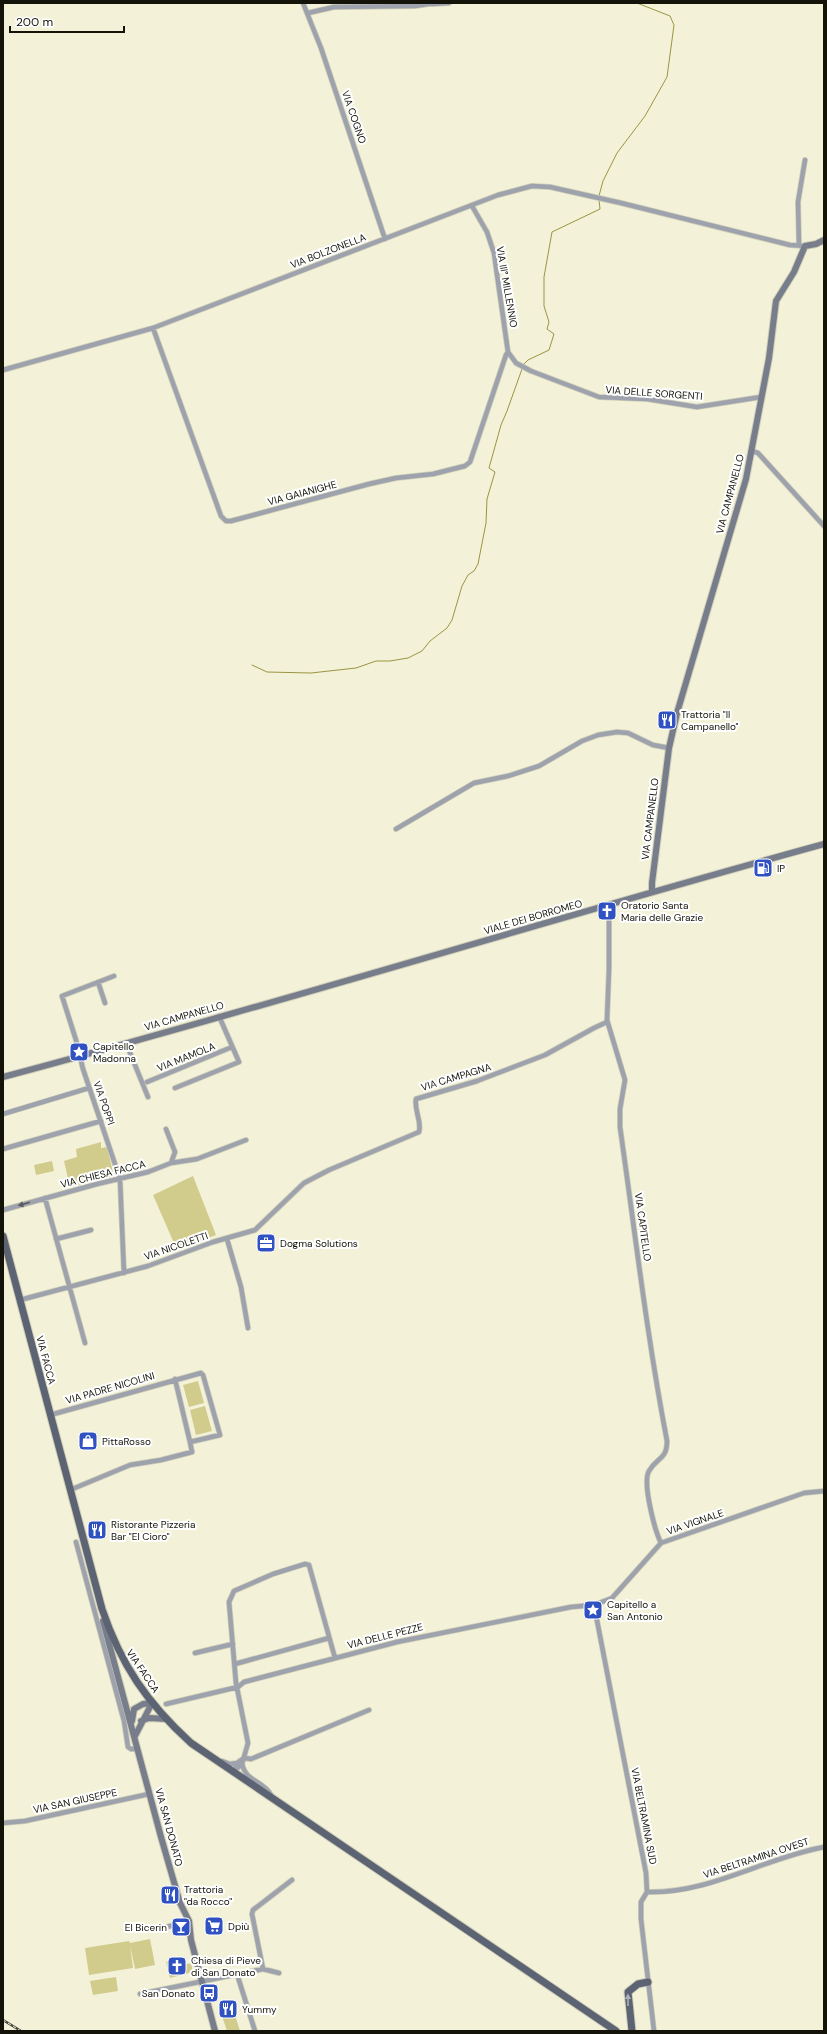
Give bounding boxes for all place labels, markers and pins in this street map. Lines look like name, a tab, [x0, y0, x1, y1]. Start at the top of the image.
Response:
place label: Trattoria "Il Campanello"	[681, 708, 739, 733]
restaurant icon: Trattoria "Il Campanello"	[656, 709, 678, 731]
fuel station icon: IP	[752, 857, 774, 879]
place label: IP	[777, 862, 785, 875]
place label: Oratorio Santa Maria delle Grazie	[621, 899, 703, 924]
church icon: Oratorio Santa Maria delle Grazie	[596, 900, 618, 922]
place label: Capitello Madonna	[93, 1040, 136, 1065]
place icon: Capitello Madonna	[68, 1041, 90, 1063]
office icon: Dogma Solutions	[255, 1232, 277, 1254]
place label: Dogma Solutions	[280, 1237, 358, 1250]
shop icon: PittaRosso	[77, 1430, 99, 1452]
place label: PittaRosso	[102, 1435, 151, 1448]
place label: Ristorante Pizzeria Bar "El Cioro"	[111, 1518, 195, 1543]
restaurant icon: Ristorante Pizzeria Bar "El Cioro"	[86, 1519, 108, 1541]
place label: Capitello a San Antonio	[607, 1598, 663, 1623]
place icon: Capitello a San Antonio	[582, 1599, 604, 1621]
place label: Trattoria "da Rocco"	[184, 1883, 232, 1908]
restaurant icon: Trattoria "da Rocco"	[159, 1884, 181, 1906]
supermarket icon: Dpiù	[203, 1915, 225, 1937]
bar icon: El Bicerin	[170, 1916, 192, 1938]
place label: Dpiù	[228, 1920, 250, 1933]
place label: El Bicerin	[125, 1921, 167, 1934]
place label: Chiesa di Pieve di San Donato	[191, 1954, 261, 1979]
church icon: Chiesa di Pieve di San Donato	[166, 1955, 188, 1977]
bus stop icon: San Donato	[198, 1982, 220, 2004]
place label: San Donato	[142, 1987, 195, 2000]
restaurant icon: Yummy	[217, 1998, 239, 2020]
place label: Yummy	[242, 2003, 277, 2016]

